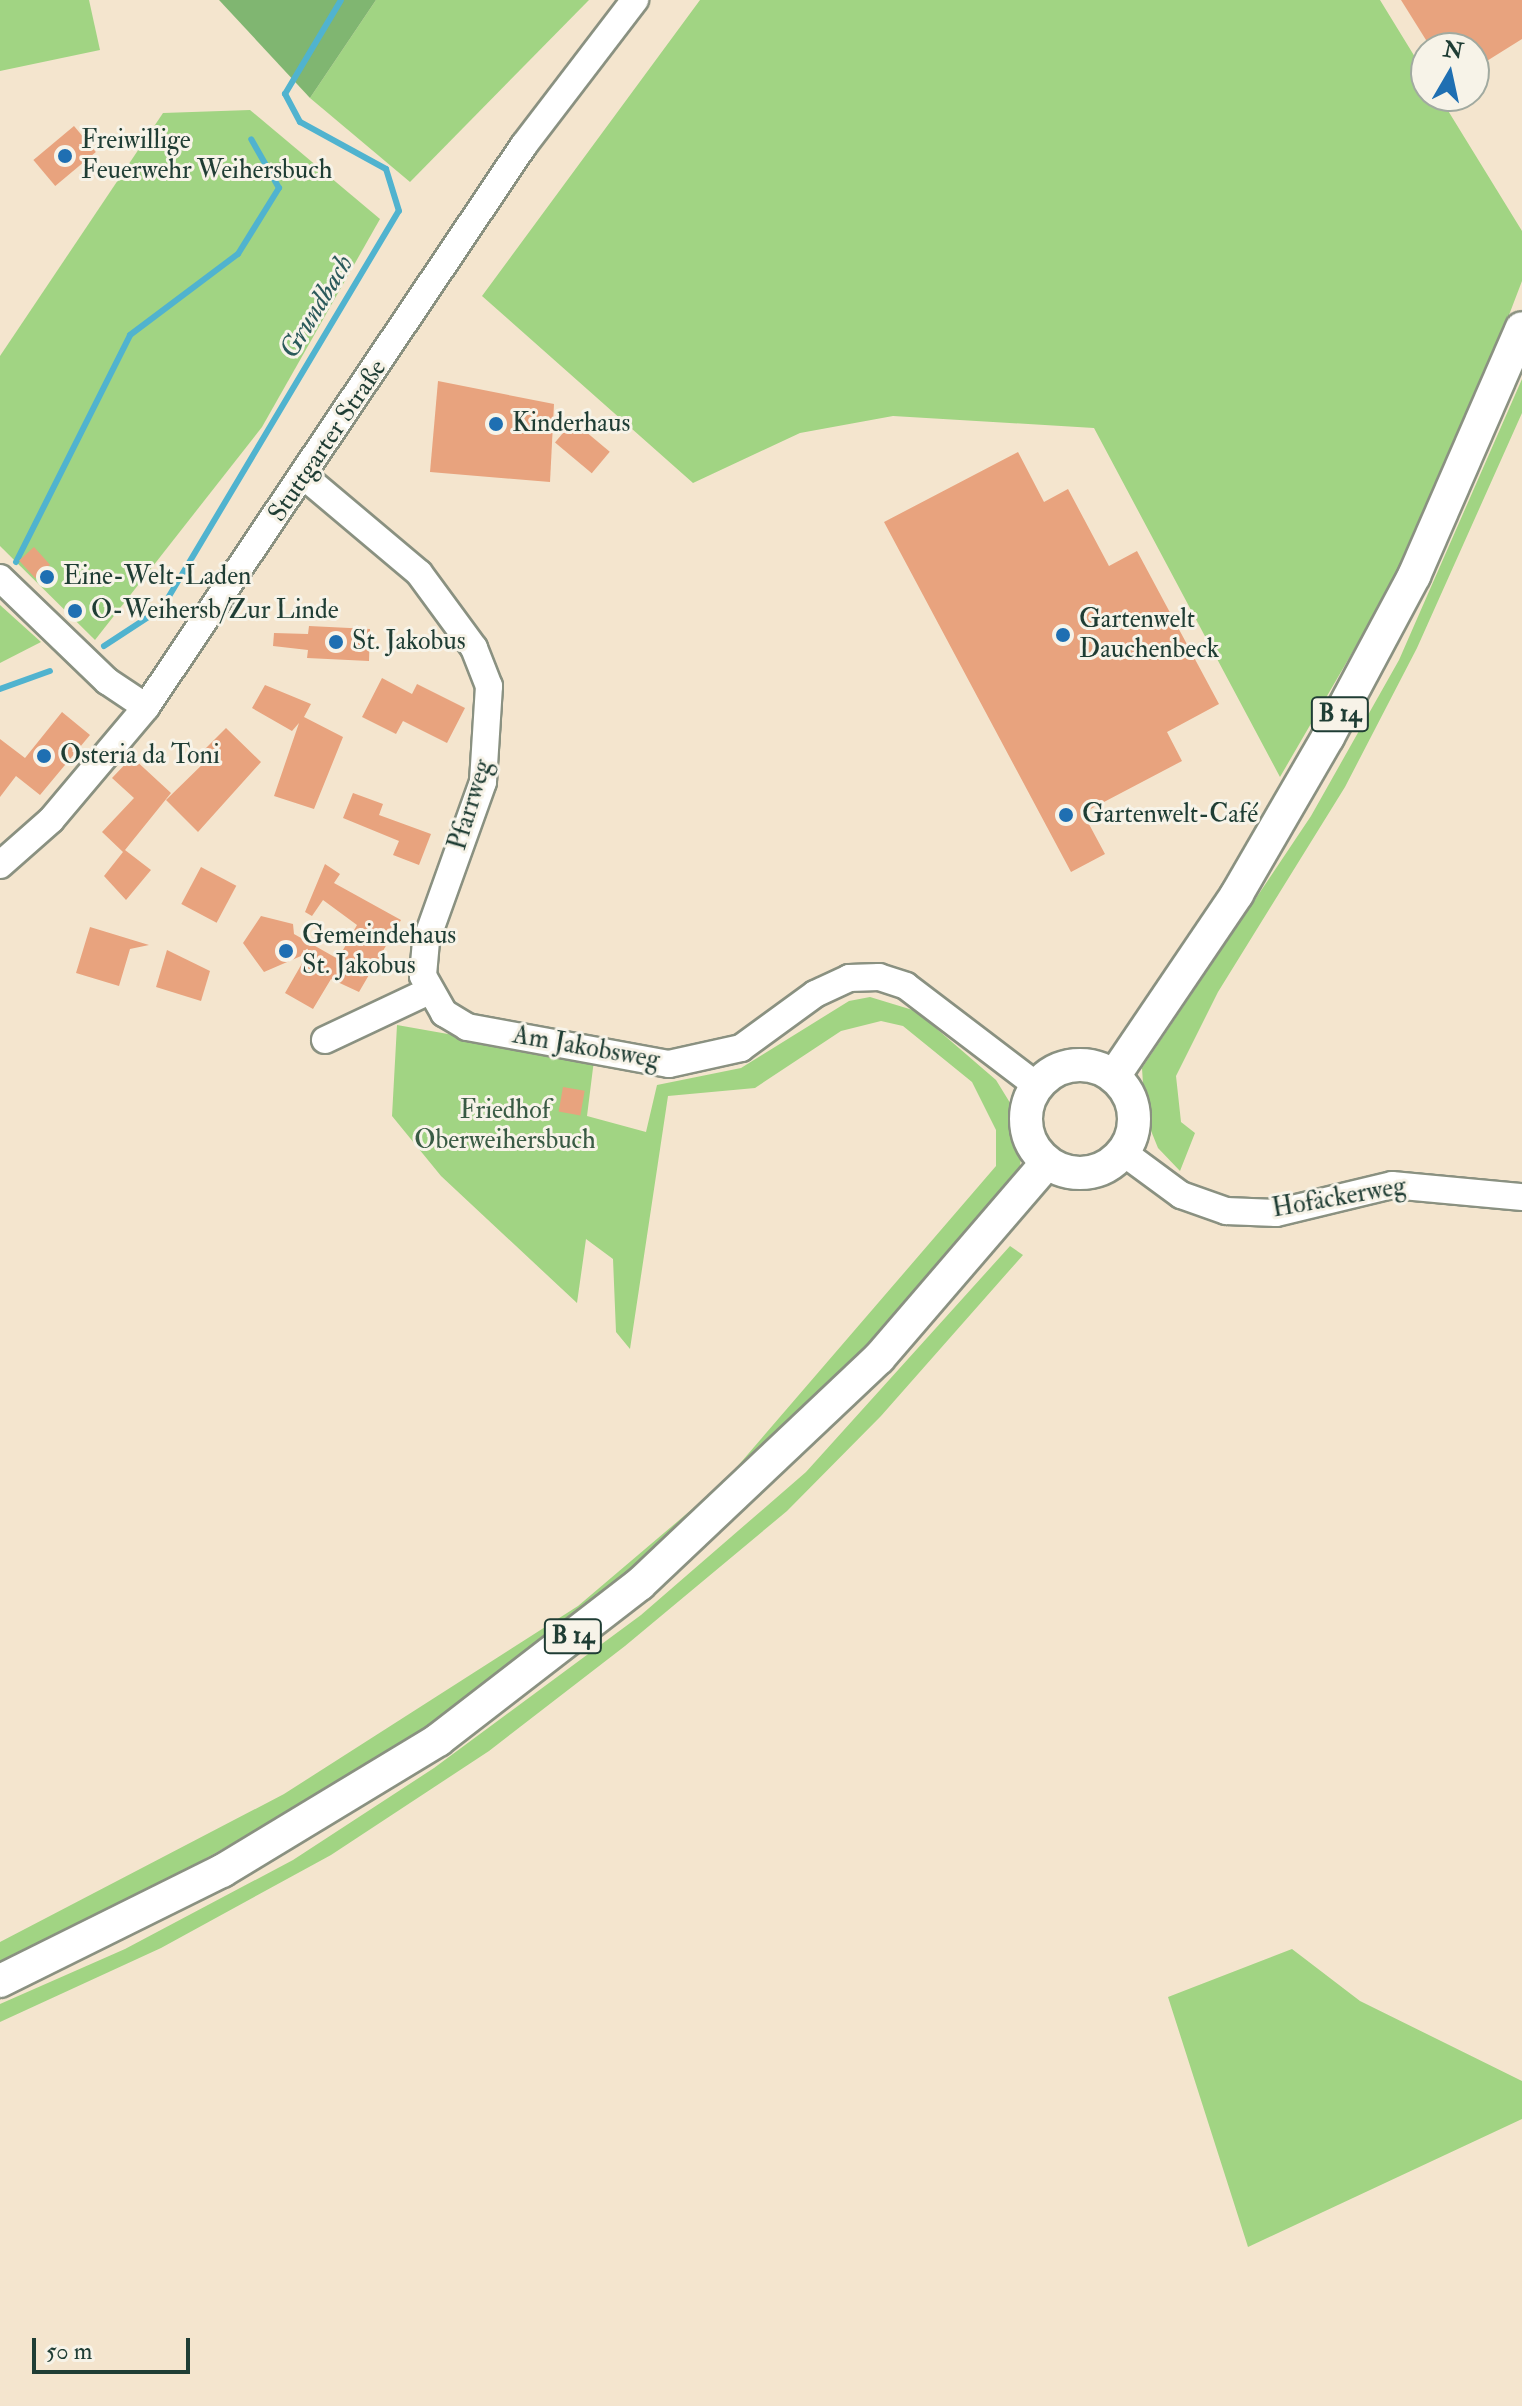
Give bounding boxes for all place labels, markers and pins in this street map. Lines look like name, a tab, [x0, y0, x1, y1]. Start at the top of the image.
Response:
place label: Freiwillige Feuerwehr Weihersbuch	[81, 125, 332, 186]
marker: Freiwillige Feuerwehr Weihersbuch	[56, 147, 74, 165]
place label: Kinderhaus	[512, 408, 630, 440]
marker: Kinderhaus	[487, 415, 505, 433]
place label: Eine-Welt-Laden	[63, 561, 251, 593]
marker: Eine-Welt-Laden	[38, 568, 56, 586]
place label: O-Weihersb/Zur Linde	[91, 595, 339, 627]
marker: O-Weihersb/Zur Linde	[66, 602, 84, 620]
place label: Gartenwelt Dauchenbeck	[1079, 604, 1219, 666]
place label: St. Jakobus	[352, 626, 466, 658]
marker: Gartenwelt Dauchenbeck	[1054, 626, 1072, 644]
marker: St. Jakobus	[327, 633, 345, 651]
place label: Osteria da Toni	[60, 740, 220, 772]
marker: Osteria da Toni	[35, 747, 53, 765]
place label: Gartenwelt-Café	[1082, 799, 1258, 831]
marker: Gartenwelt-Café	[1057, 806, 1075, 824]
place label: Gemeindehaus St. Jakobus	[302, 920, 456, 982]
marker: Gemeindehaus St. Jakobus	[277, 942, 295, 960]

